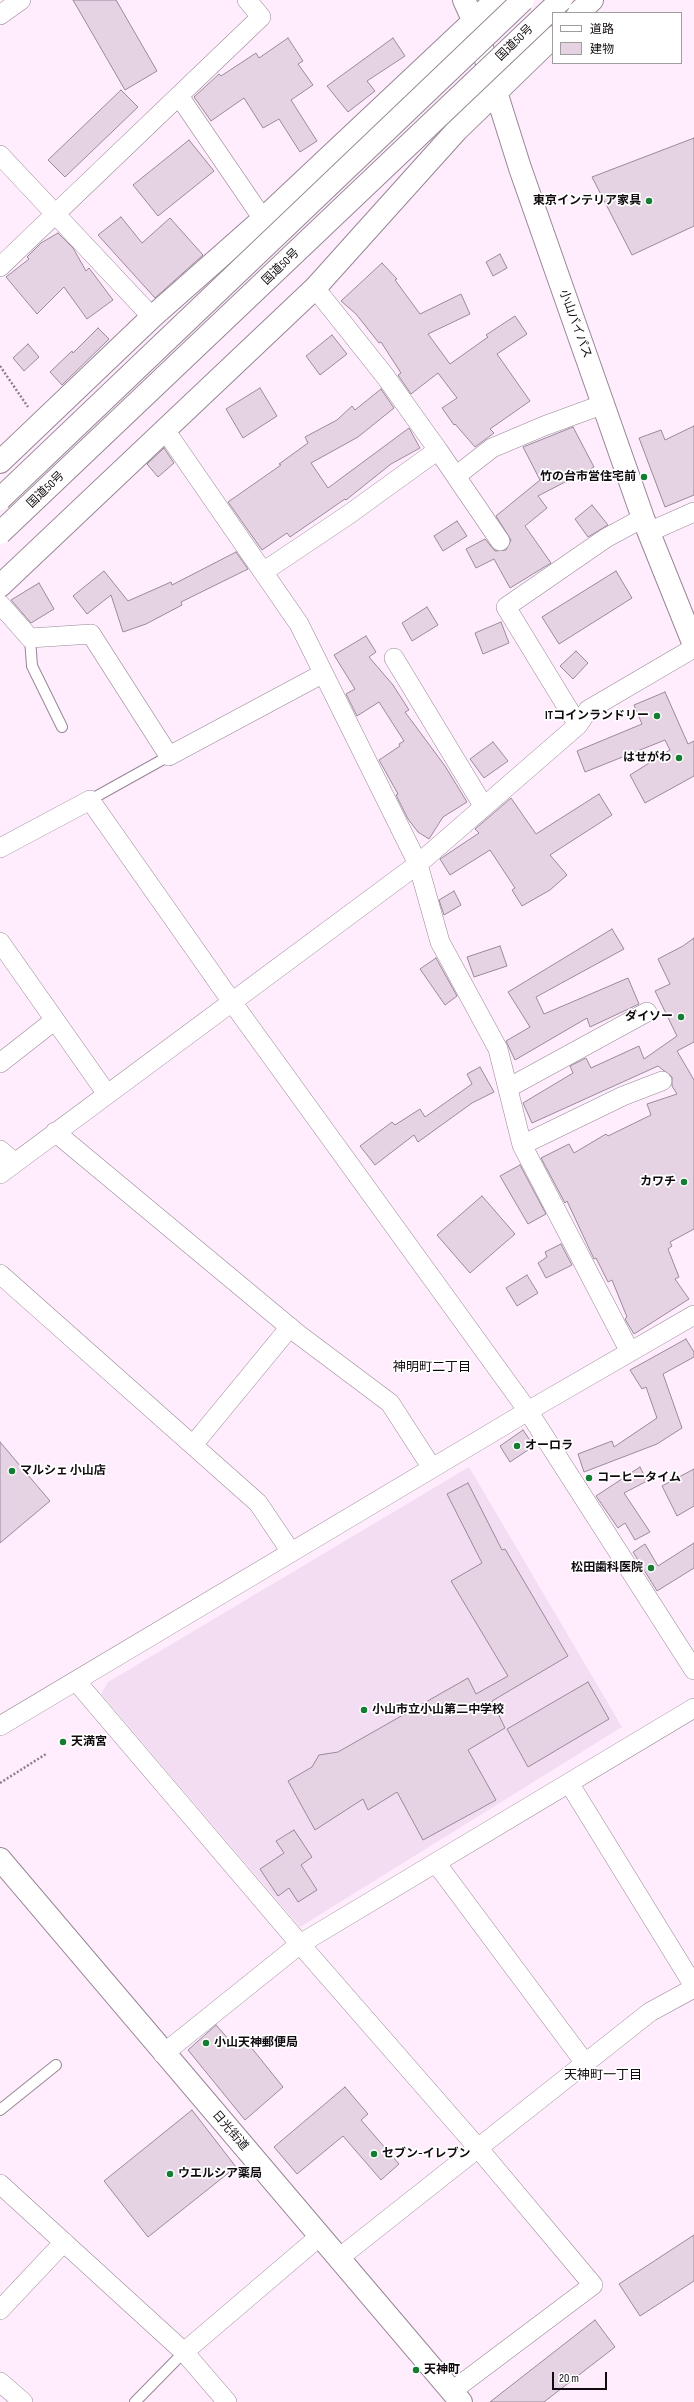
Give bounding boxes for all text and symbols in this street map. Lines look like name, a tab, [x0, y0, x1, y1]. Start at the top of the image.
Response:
legend	[552, 12, 682, 64]
street label: 国道50号	[493, 22, 537, 64]
text: 道路	[590, 22, 614, 37]
text: 建物	[590, 42, 614, 57]
place label: 東京インテリア家具	[533, 194, 641, 208]
marker: 東京インテリア家具	[644, 196, 654, 206]
street label: 国道50号	[259, 246, 303, 288]
street label: 小山バイパス	[556, 288, 594, 360]
street label: 国道50号	[24, 469, 68, 511]
place label: 竹の台市営住宅前	[540, 470, 636, 484]
marker: 竹の台市営住宅前	[639, 472, 649, 482]
place label: ITコインランドリー	[545, 709, 649, 723]
marker: ITコインランドリー	[652, 711, 662, 721]
place label: はせがわ	[623, 751, 671, 765]
marker: はせがわ	[674, 753, 684, 763]
place label: ダイソー	[625, 1010, 673, 1024]
marker: ダイソー	[676, 1012, 686, 1022]
place label: カワチ	[640, 1175, 676, 1189]
marker: カワチ	[679, 1177, 689, 1187]
district label: 神明町二丁目	[393, 1360, 471, 1376]
place label: オーロラ	[525, 1439, 573, 1453]
marker: オーロラ	[512, 1441, 522, 1451]
place label: マルシェ 小山店	[20, 1464, 106, 1478]
marker: マルシェ 小山店	[7, 1466, 17, 1476]
place label: コーヒータイム	[597, 1471, 681, 1485]
marker: コーヒータイム	[584, 1473, 594, 1483]
place label: 松田歯科医院	[571, 1561, 643, 1575]
marker: 松田歯科医院	[646, 1563, 656, 1573]
place label: 小山市立小山第二中学校	[372, 1703, 504, 1717]
marker: 小山市立小山第二中学校	[359, 1705, 369, 1715]
place label: 天満宮	[71, 1735, 107, 1749]
marker: 天満宮	[58, 1737, 68, 1747]
place label: 小山天神郵便局	[214, 2036, 298, 2050]
marker: 小山天神郵便局	[201, 2038, 211, 2048]
district label: 天神町一丁目	[564, 2068, 642, 2084]
street label: 日光街道	[209, 2108, 251, 2154]
place label: セブン-イレブン	[382, 2147, 471, 2161]
marker: セブン-イレブン	[369, 2149, 379, 2159]
place label: ウエルシア薬局	[178, 2167, 262, 2181]
marker: ウエルシア薬局	[165, 2169, 175, 2179]
place label: 天神町	[424, 2363, 460, 2377]
scale bar	[554, 2364, 609, 2390]
marker: 天神町	[411, 2365, 421, 2375]
text: 20 m	[559, 2371, 579, 2386]

